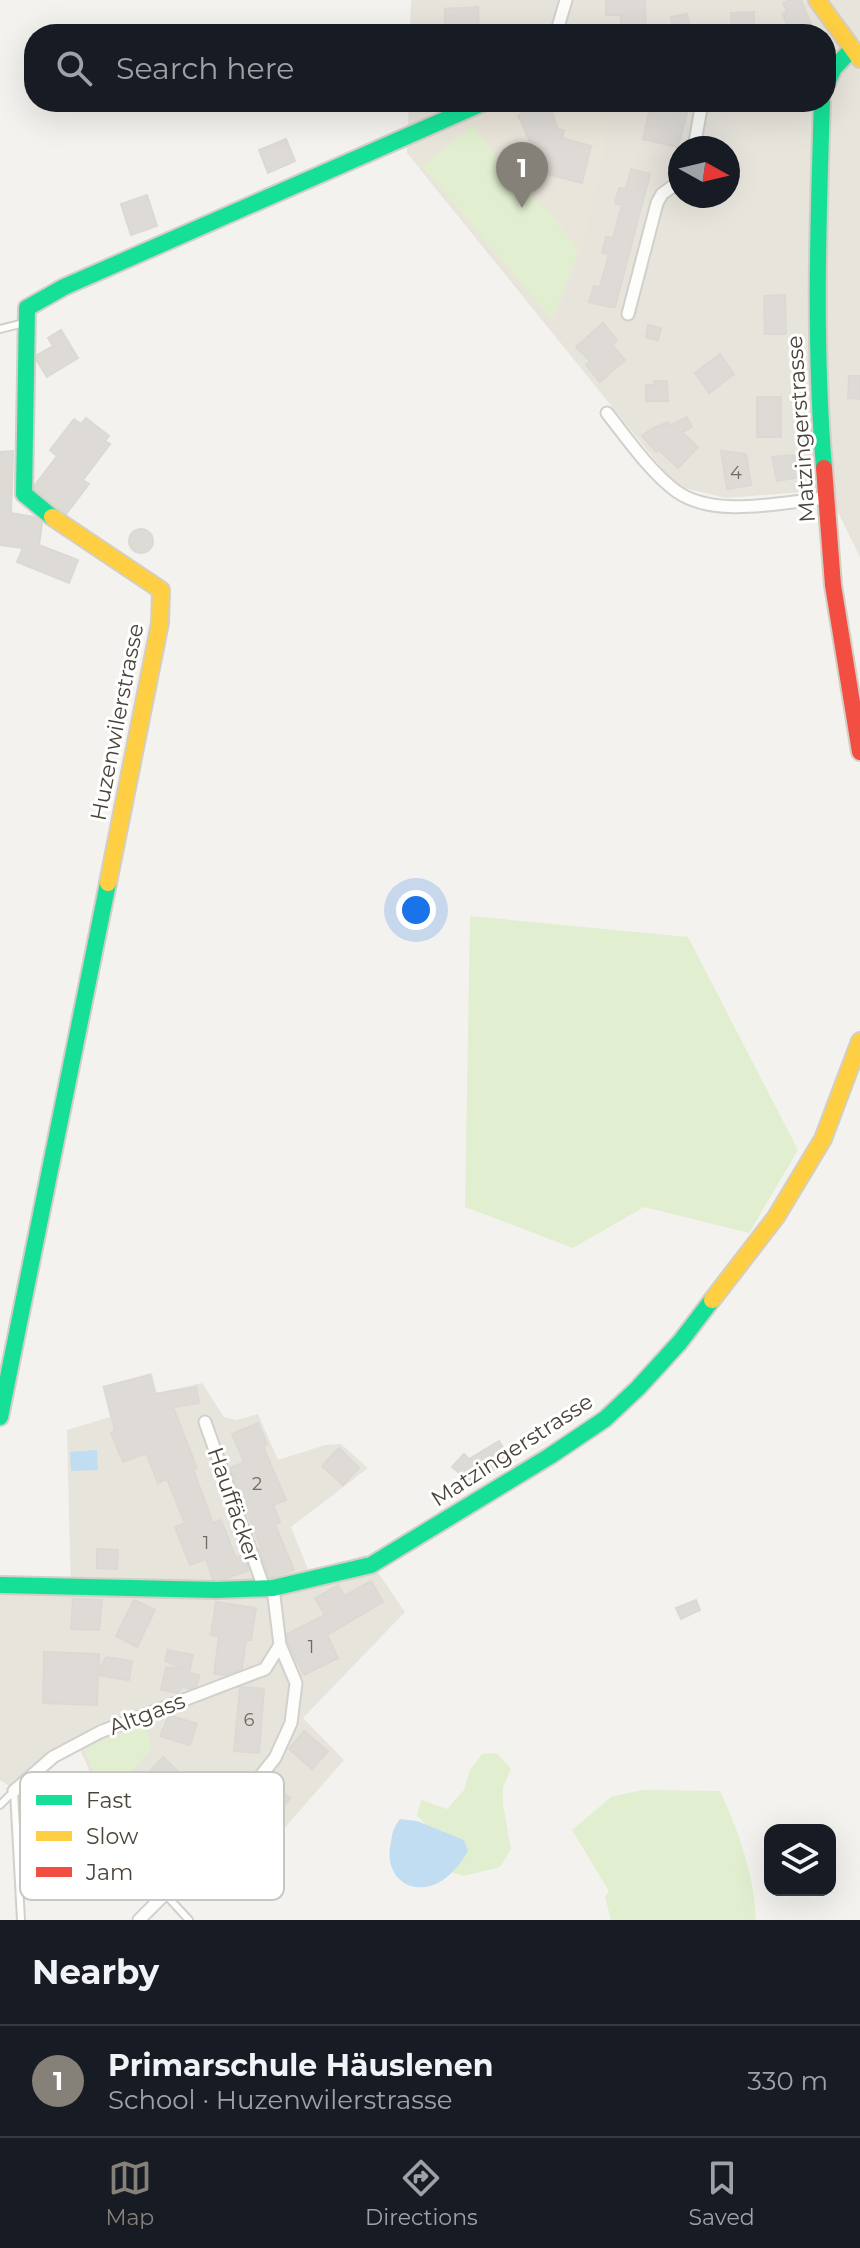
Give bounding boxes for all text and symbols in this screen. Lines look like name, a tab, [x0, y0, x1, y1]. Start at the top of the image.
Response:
search box	[24, 24, 836, 112]
icon: search	[52, 46, 96, 90]
text: Search here	[116, 50, 294, 87]
north arrow	[668, 136, 740, 208]
pin: 1	[496, 142, 548, 208]
street label: Matzingerstrasse	[781, 335, 821, 523]
house number: 4	[730, 462, 742, 484]
street label: Huzenwilerstrasse	[85, 621, 149, 823]
your location	[396, 890, 436, 930]
street label: Matzingerstrasse	[426, 1388, 598, 1512]
street label: Hauffäcker	[202, 1444, 266, 1566]
house number: 2	[252, 1473, 262, 1495]
house number: 1	[203, 1532, 209, 1554]
house number: 1	[308, 1636, 314, 1658]
street label: Altgass	[105, 1687, 189, 1741]
house number: 6	[244, 1709, 255, 1731]
legend	[20, 1772, 284, 1900]
text: Fast	[86, 1787, 132, 1814]
text: Slow	[86, 1823, 139, 1850]
map controls	[764, 1824, 836, 1896]
button: layers	[764, 1824, 836, 1896]
text: Jam	[85, 1859, 133, 1886]
text: Nearby	[32, 1951, 159, 1993]
text: Primarschule Häuslenen	[108, 2047, 494, 2084]
text: 1	[53, 2065, 63, 2097]
text: 330 m	[747, 2065, 828, 2097]
text: School · Huzenwilerstrasse	[108, 2084, 452, 2116]
tab: Map	[105, 2156, 154, 2231]
tab: Directions	[365, 2156, 478, 2231]
tab: Saved	[689, 2156, 755, 2231]

